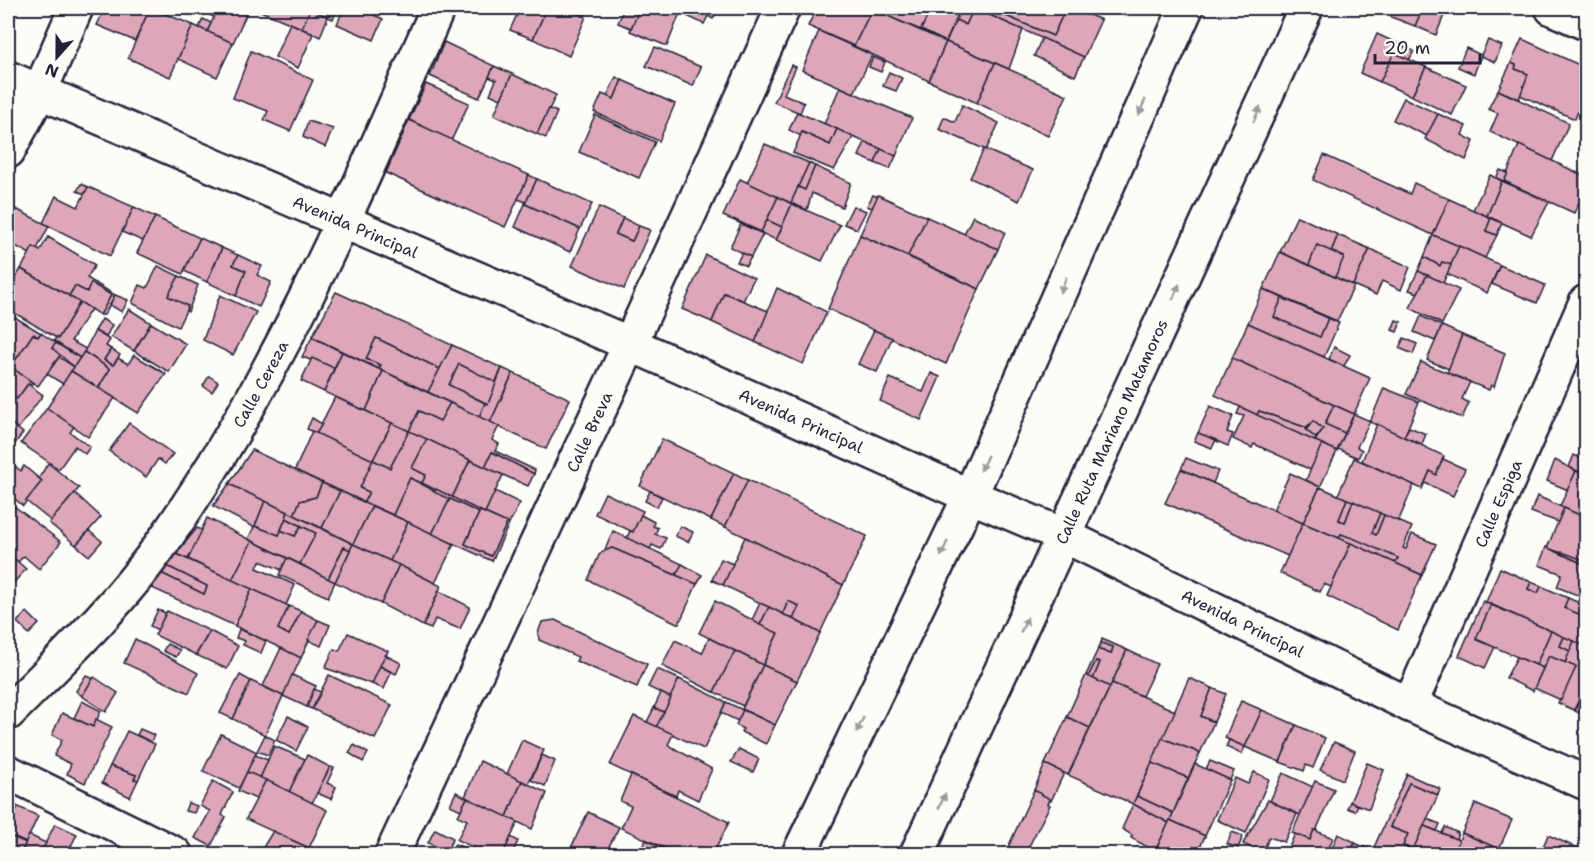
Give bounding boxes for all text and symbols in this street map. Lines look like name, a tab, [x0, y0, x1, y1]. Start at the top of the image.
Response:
north arrow	[27, 27, 87, 87]
scale bar	[1375, 27, 1480, 65]
text: 20 m	[1384, 36, 1430, 60]
text: N	[42, 58, 61, 83]
one-way arrow	[1137, 98, 1146, 116]
one-way arrow	[1252, 105, 1262, 123]
street label: Avenida Principal	[290, 191, 422, 263]
one-way arrow	[1058, 277, 1068, 295]
one-way arrow	[1172, 283, 1181, 300]
street label: Calle Ruta Mariano Matamoros	[1050, 315, 1172, 547]
street label: Calle Cereza	[228, 337, 293, 431]
street label: Avenida Principal	[736, 384, 867, 458]
street label: Calle Breva	[561, 388, 617, 475]
one-way arrow	[979, 455, 989, 473]
street label: Calle Espiga	[1470, 456, 1526, 551]
one-way arrow	[940, 541, 949, 558]
street label: Avenida Principal	[1178, 584, 1308, 662]
one-way arrow	[1019, 615, 1029, 633]
one-way arrow	[856, 717, 865, 734]
one-way arrow	[937, 792, 947, 810]

